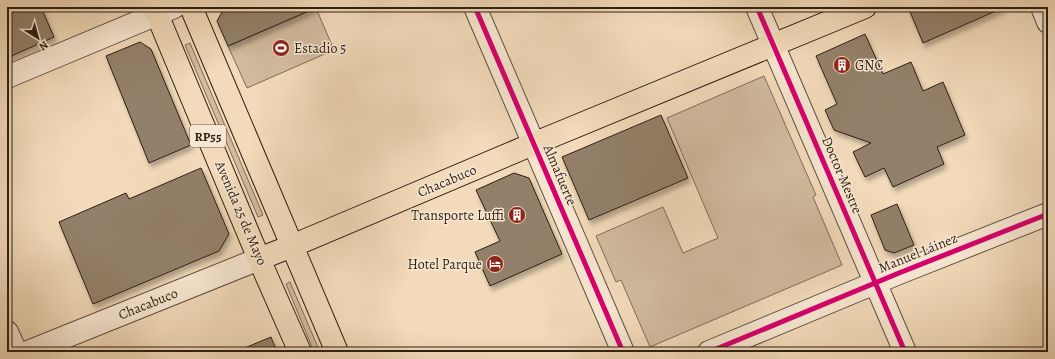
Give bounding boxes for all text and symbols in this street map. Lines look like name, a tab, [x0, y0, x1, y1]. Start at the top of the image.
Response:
north arrow	[18, 18, 58, 58]
text: N	[36, 37, 51, 54]
sports icon: Estadio 5	[271, 38, 291, 58]
place label: Estadio 5	[294, 39, 346, 58]
building icon: GNC	[832, 55, 852, 75]
place label: GNC	[855, 56, 883, 75]
road number: RP55	[190, 125, 226, 147]
street label: Doctor Mestre	[817, 134, 867, 216]
street label: Almafuerte	[538, 141, 581, 208]
street label: Avenida 25 de Mayo	[210, 157, 272, 268]
street label: Chacabuco	[415, 160, 479, 202]
building icon: Transporte Luffi	[507, 205, 527, 225]
place label: Transporte Luffi	[411, 206, 504, 225]
street label: Manuel Láinez	[876, 228, 960, 278]
hotel icon: Hotel Parque	[485, 254, 505, 274]
place label: Hotel Parque	[407, 255, 482, 274]
street label: Chacabuco	[115, 283, 181, 325]

